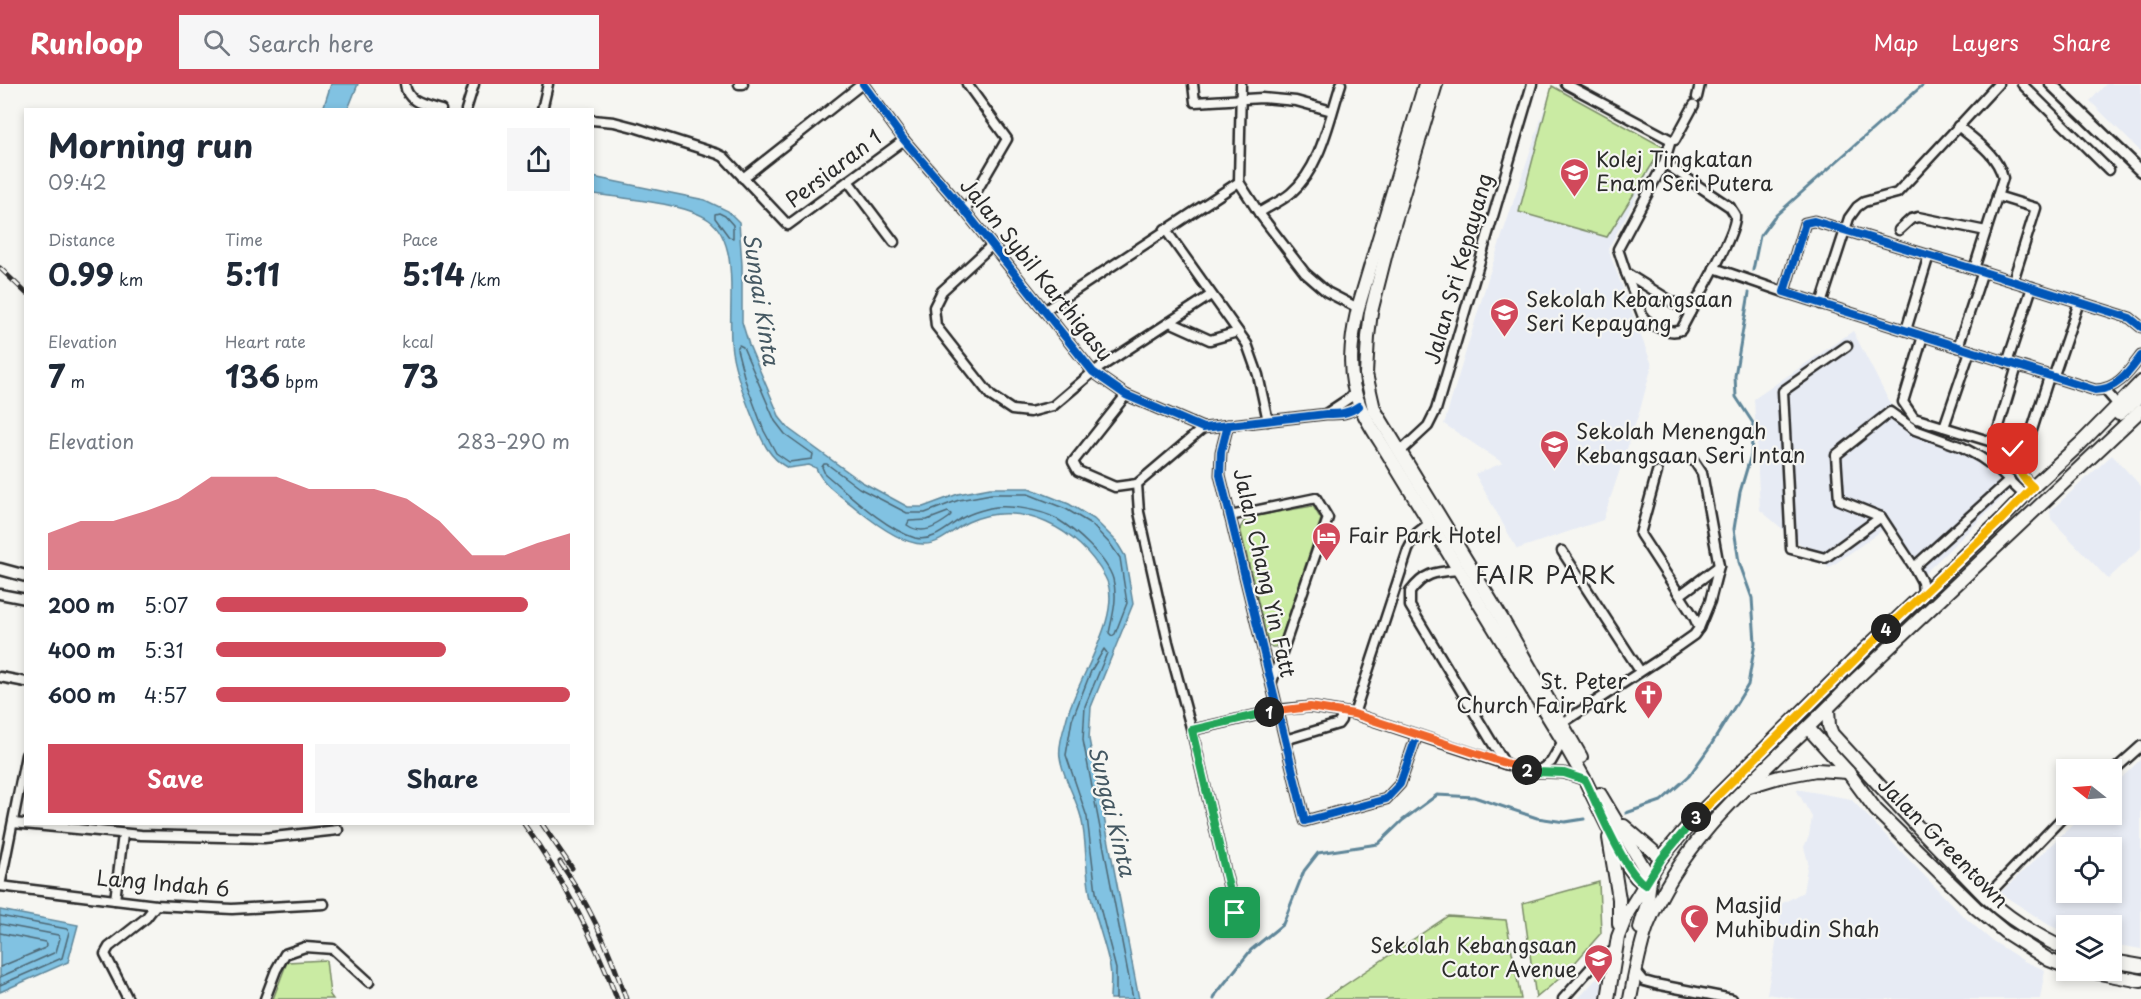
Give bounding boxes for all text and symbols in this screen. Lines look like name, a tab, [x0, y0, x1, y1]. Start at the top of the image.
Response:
search box	[179, 15, 599, 69]
text: Runloop	[30, 21, 143, 64]
icon: search	[200, 26, 233, 59]
text: Search here	[248, 26, 374, 59]
text: Map	[1874, 26, 1918, 58]
text: Layers	[1951, 26, 2019, 58]
text: Share	[2052, 26, 2111, 58]
text: Morning run	[48, 119, 253, 169]
street label: Persiaran 1	[778, 120, 888, 214]
button: share	[507, 128, 570, 191]
place label: Kolej Tingkatan Enam Seri Putera	[1596, 142, 1773, 198]
school or university icon: Kolej Tingkatan Enam Seri Putera	[1559, 156, 1591, 198]
text: 09:42	[48, 167, 107, 197]
street label: Jalan Sri Kepayang	[1415, 169, 1500, 368]
street label: Jalan Sybil Karthigasu	[953, 170, 1122, 367]
text: Distance	[48, 227, 115, 251]
text: Time	[225, 227, 263, 251]
text: Pace	[402, 227, 438, 251]
water label: Sungai Kinta	[736, 230, 789, 369]
text: 0.99	[48, 251, 114, 296]
text: 5:11	[225, 251, 280, 296]
text: 5:14	[402, 251, 465, 296]
text: km	[114, 267, 143, 291]
text: /km	[465, 267, 501, 291]
place label: Sekolah Kebangsaan Seri Kepayang	[1526, 282, 1733, 338]
school or university icon: Sekolah Kebangsaan Seri Kepayang	[1489, 296, 1521, 338]
text: Elevation	[48, 329, 117, 353]
text: Heart rate	[225, 329, 306, 353]
text: kcal	[402, 329, 434, 353]
text: 7	[48, 353, 65, 398]
text: 136	[225, 353, 280, 398]
text: 73	[402, 353, 439, 398]
text: m	[65, 369, 85, 393]
text: bpm	[280, 369, 318, 393]
place label: Sekolah Menengah Kebangsaan Seri Intan	[1576, 414, 1805, 470]
pin	[1987, 423, 2038, 474]
text: Elevation	[48, 426, 134, 456]
text: 283–290 m	[457, 426, 570, 456]
school or university icon: Sekolah Menengah Kebangsaan Seri Intan	[1539, 428, 1571, 470]
icon: check	[1996, 432, 2029, 465]
street label: Jalan Chang Yin Fatt	[1226, 465, 1306, 680]
place label: Fair Park Hotel	[1348, 518, 1501, 550]
hotel icon: Fair Park Hotel	[1311, 520, 1343, 562]
district label: FAIR PARK	[1475, 556, 1617, 592]
text: 200 m	[48, 590, 115, 620]
text: 5:07	[144, 590, 188, 620]
pin: 4	[1871, 614, 1901, 644]
text: 4	[1881, 617, 1891, 641]
text: 400 m	[48, 635, 116, 665]
text: 5:31	[144, 635, 184, 665]
place label: St. Peter Church Fair Park	[1456, 664, 1627, 720]
church icon: St. Peter Church Fair Park	[1632, 678, 1664, 720]
text: 600 m	[48, 680, 116, 710]
text: 4:57	[144, 680, 187, 710]
pin: 1	[1254, 697, 1284, 727]
text: 1	[1265, 700, 1273, 724]
water label: Sungai Kinta	[1081, 742, 1146, 881]
button: Save	[48, 744, 303, 813]
button: Share	[315, 744, 570, 813]
pin: 2	[1512, 755, 1542, 785]
text: 2	[1521, 758, 1533, 782]
north arrow	[2056, 759, 2122, 825]
map controls	[2056, 759, 2122, 981]
street label: Jalan Greentown	[1871, 768, 2018, 915]
pin: 3	[1681, 802, 1711, 832]
text: 3	[1691, 805, 1701, 829]
button: locate	[2056, 837, 2122, 903]
street label: Lang Indah 6	[95, 860, 231, 904]
pin	[1209, 887, 1260, 938]
place label: Masjid Muhibudin Shah	[1715, 888, 1880, 944]
icon: arrive	[1218, 896, 1251, 929]
mosque icon: Masjid Muhibudin Shah	[1678, 902, 1710, 944]
button: layers	[2056, 915, 2122, 981]
place label: Sekolah Kebangsaan Cator Avenue	[1370, 928, 1577, 984]
school or university icon: Sekolah Kebangsaan Cator Avenue	[1582, 942, 1614, 984]

